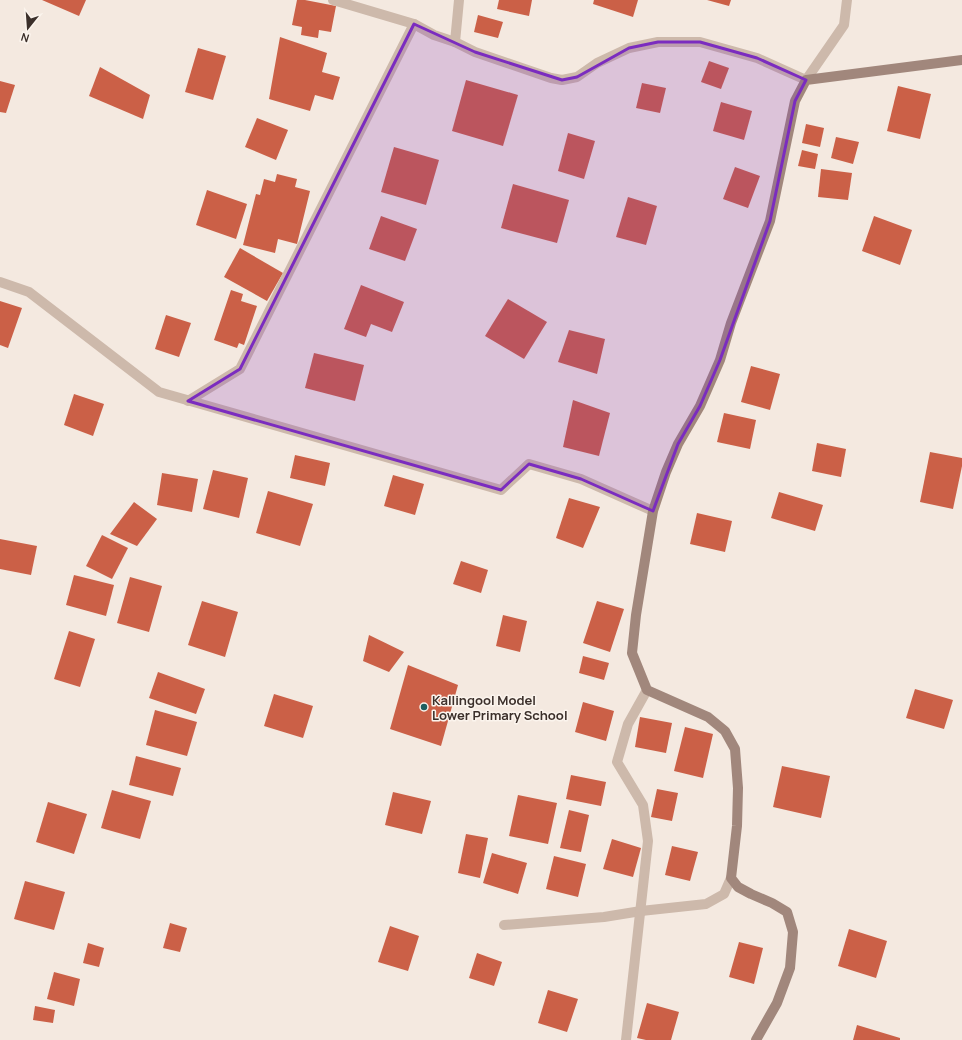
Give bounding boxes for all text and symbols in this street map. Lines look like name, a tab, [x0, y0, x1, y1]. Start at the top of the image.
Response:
north arrow	[8, 8, 48, 48]
text: N	[19, 30, 31, 46]
place label: Kallingool Model Lower Primary School	[432, 691, 568, 724]
marker: Kallingool Model Lower Primary School	[419, 702, 429, 712]

